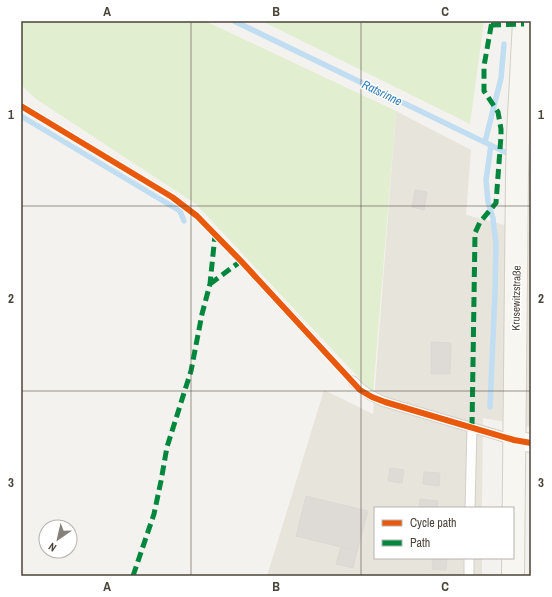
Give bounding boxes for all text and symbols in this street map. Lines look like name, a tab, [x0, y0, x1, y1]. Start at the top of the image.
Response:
text: A	[103, 3, 111, 20]
text: B	[272, 3, 280, 20]
text: C	[441, 3, 449, 20]
water label: Ratsrinne	[359, 76, 405, 110]
text: 1	[8, 106, 14, 123]
text: 1	[538, 106, 544, 123]
street label: Krusewitzstraße	[508, 265, 524, 331]
text: 2	[8, 290, 14, 307]
text: 2	[538, 290, 544, 307]
text: 3	[8, 474, 14, 491]
text: 3	[538, 474, 544, 491]
legend	[374, 507, 514, 559]
text: Cycle path	[410, 515, 457, 531]
north arrow	[38, 519, 78, 559]
text: Path	[410, 535, 430, 551]
text: N	[46, 540, 59, 555]
text: A	[103, 578, 111, 595]
text: B	[272, 578, 280, 595]
text: C	[441, 578, 449, 595]

